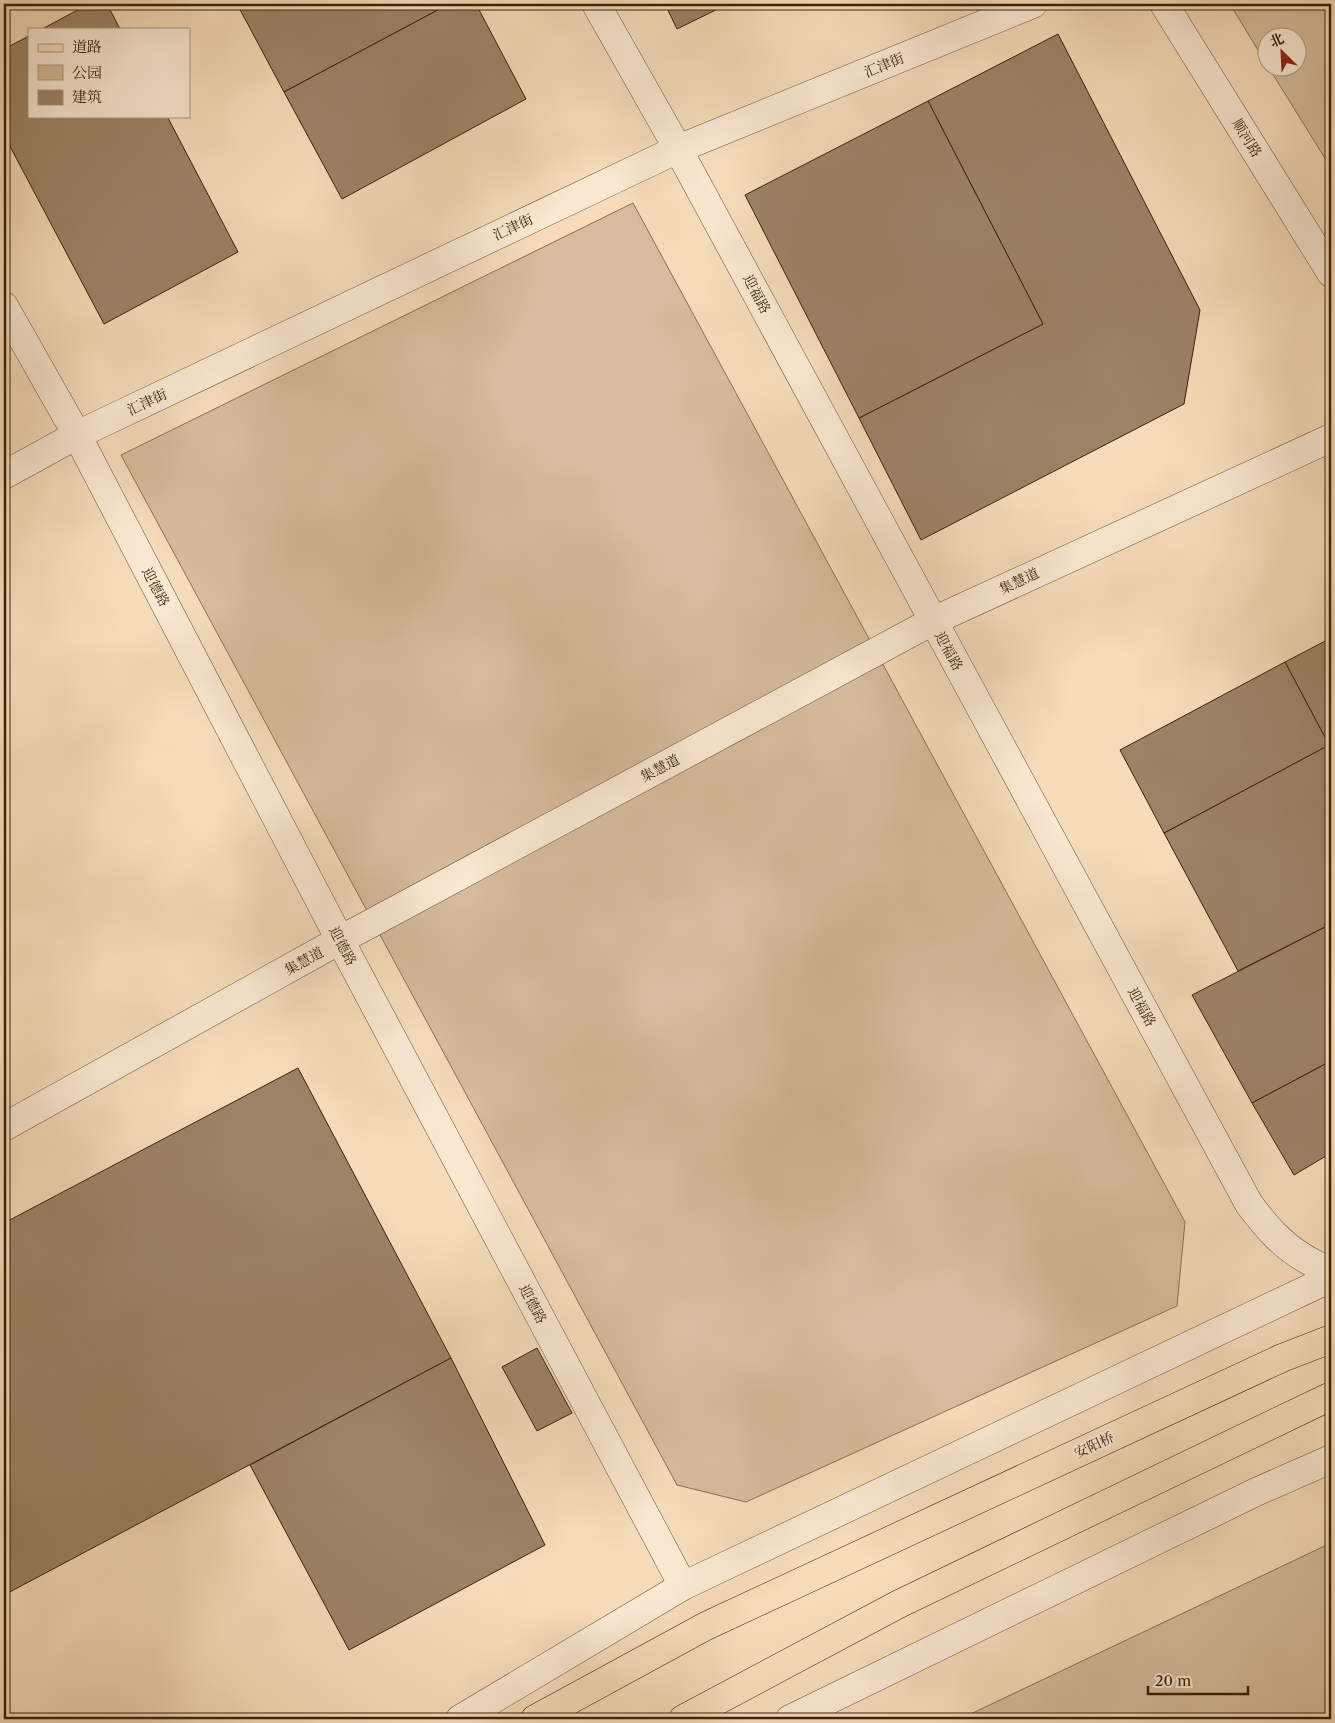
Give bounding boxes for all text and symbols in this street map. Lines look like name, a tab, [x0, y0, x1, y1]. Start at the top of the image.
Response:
legend	[28, 28, 190, 118]
north arrow	[1258, 28, 1308, 78]
text: 北	[1267, 29, 1287, 51]
text: 道路	[72, 37, 102, 56]
street label: 汇津街	[861, 49, 907, 81]
text: 公园	[72, 63, 102, 82]
text: 建筑	[72, 87, 102, 106]
street label: 顺河路	[1228, 115, 1266, 161]
street label: 汇津街	[490, 210, 536, 244]
street label: 迎福路	[739, 271, 775, 317]
street label: 汇津街	[124, 385, 170, 419]
street label: 迎德路	[138, 564, 174, 610]
street label: 集慧道	[996, 564, 1042, 598]
street label: 迎福路	[931, 628, 967, 674]
street label: 集慧道	[637, 750, 683, 786]
street label: 迎德路	[325, 923, 361, 969]
street label: 集慧道	[281, 943, 327, 979]
street label: 迎福路	[1124, 984, 1160, 1030]
street label: 迎德路	[515, 1281, 551, 1327]
street label: 安阳桥	[1071, 1428, 1117, 1462]
scale bar	[1148, 1663, 1248, 1695]
text: 20 m	[1155, 1671, 1191, 1690]

